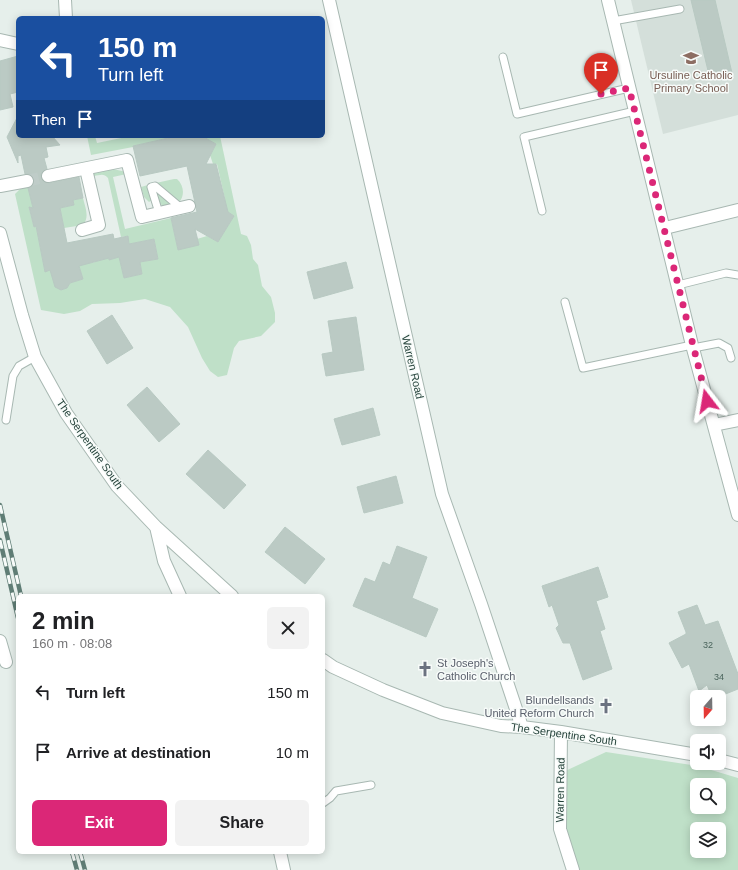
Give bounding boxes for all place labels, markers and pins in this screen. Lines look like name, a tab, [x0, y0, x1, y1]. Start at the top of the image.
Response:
school or university icon: Ursuline Catholic Primary School	[682, 49, 700, 67]
pin	[584, 53, 618, 94]
place label: Ursuline Catholic Primary School	[649, 69, 733, 94]
place label: St Joseph's Catholic Church	[437, 657, 515, 682]
church icon: St Joseph's Catholic Church	[416, 660, 434, 678]
place label: Blundellsands United Reform Church	[485, 694, 594, 719]
church icon: Blundellsands United Reform Church	[597, 697, 615, 715]

